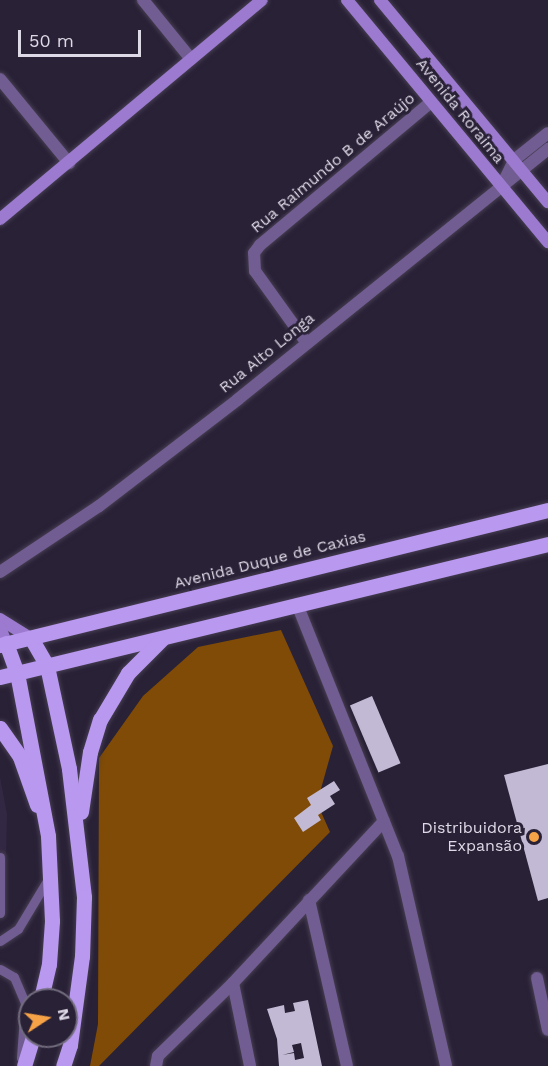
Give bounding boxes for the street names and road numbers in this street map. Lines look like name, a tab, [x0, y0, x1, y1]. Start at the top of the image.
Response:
street label: Avenida Roraima	[412, 54, 508, 168]
street label: Rua Raimundo B de Araújo	[247, 88, 419, 238]
street label: Rua Alto Longa	[215, 308, 319, 398]
street label: Avenida Duque de Caxias	[172, 527, 368, 593]

